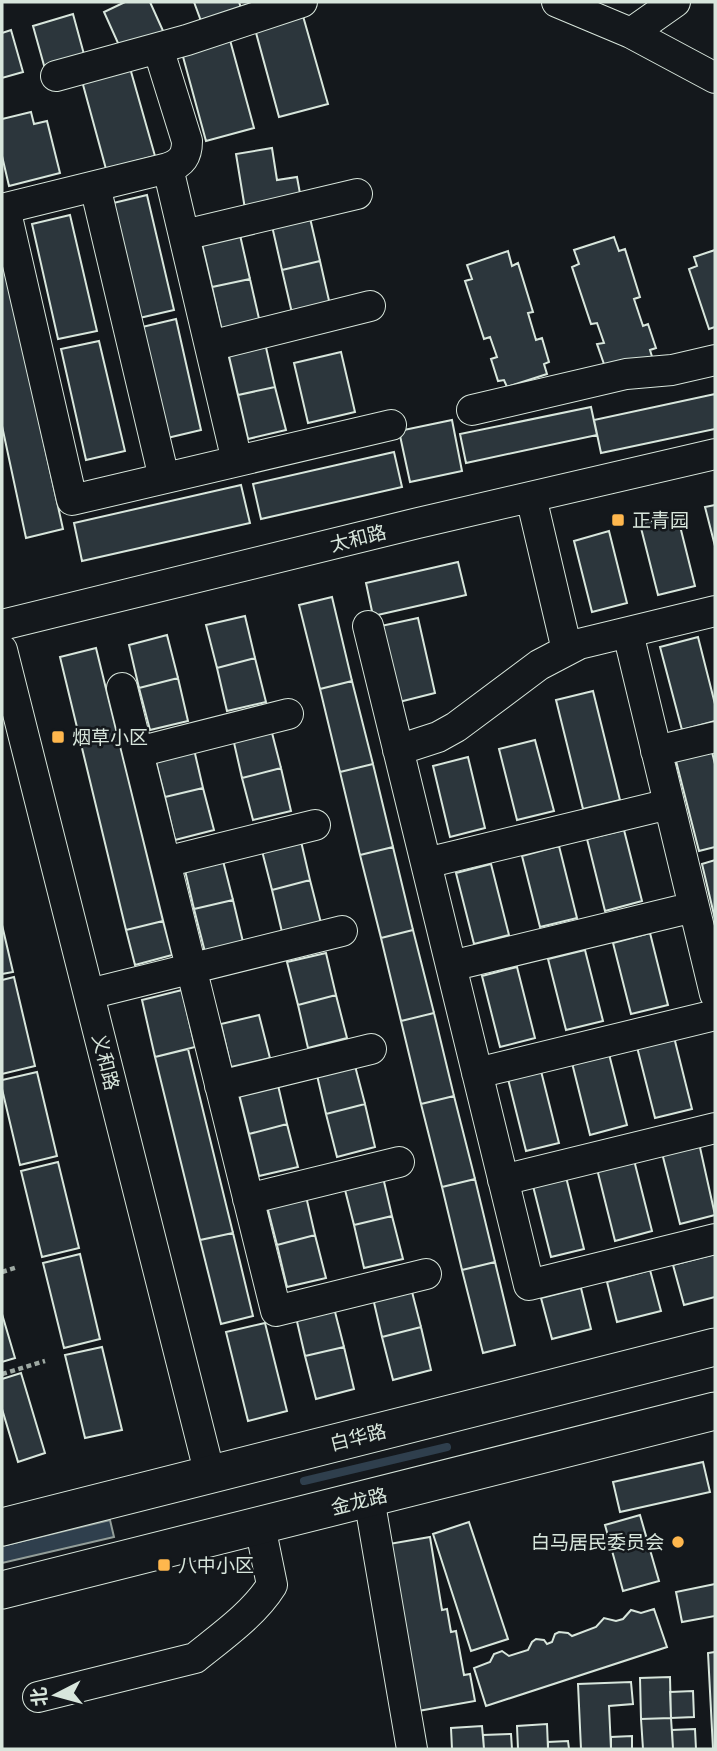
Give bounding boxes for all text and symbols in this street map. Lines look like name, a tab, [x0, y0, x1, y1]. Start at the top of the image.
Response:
place label: 正青园	[632, 509, 689, 532]
marker: 正青园	[610, 512, 626, 528]
street label: 太和路	[328, 520, 389, 557]
place label: 烟草小区	[72, 726, 148, 749]
marker: 烟草小区	[50, 729, 66, 745]
street label: 义和路	[87, 1032, 124, 1093]
street label: 白华路	[328, 1419, 389, 1456]
street label: 金龙路	[329, 1483, 390, 1520]
place label: 白马居民委员会	[531, 1531, 664, 1554]
marker: 白马居民委员会	[670, 1534, 686, 1550]
place label: 八中小区	[178, 1554, 254, 1577]
marker: 八中小区	[156, 1557, 172, 1573]
north arrow	[21, 1660, 91, 1730]
text: 北	[27, 1686, 52, 1707]

